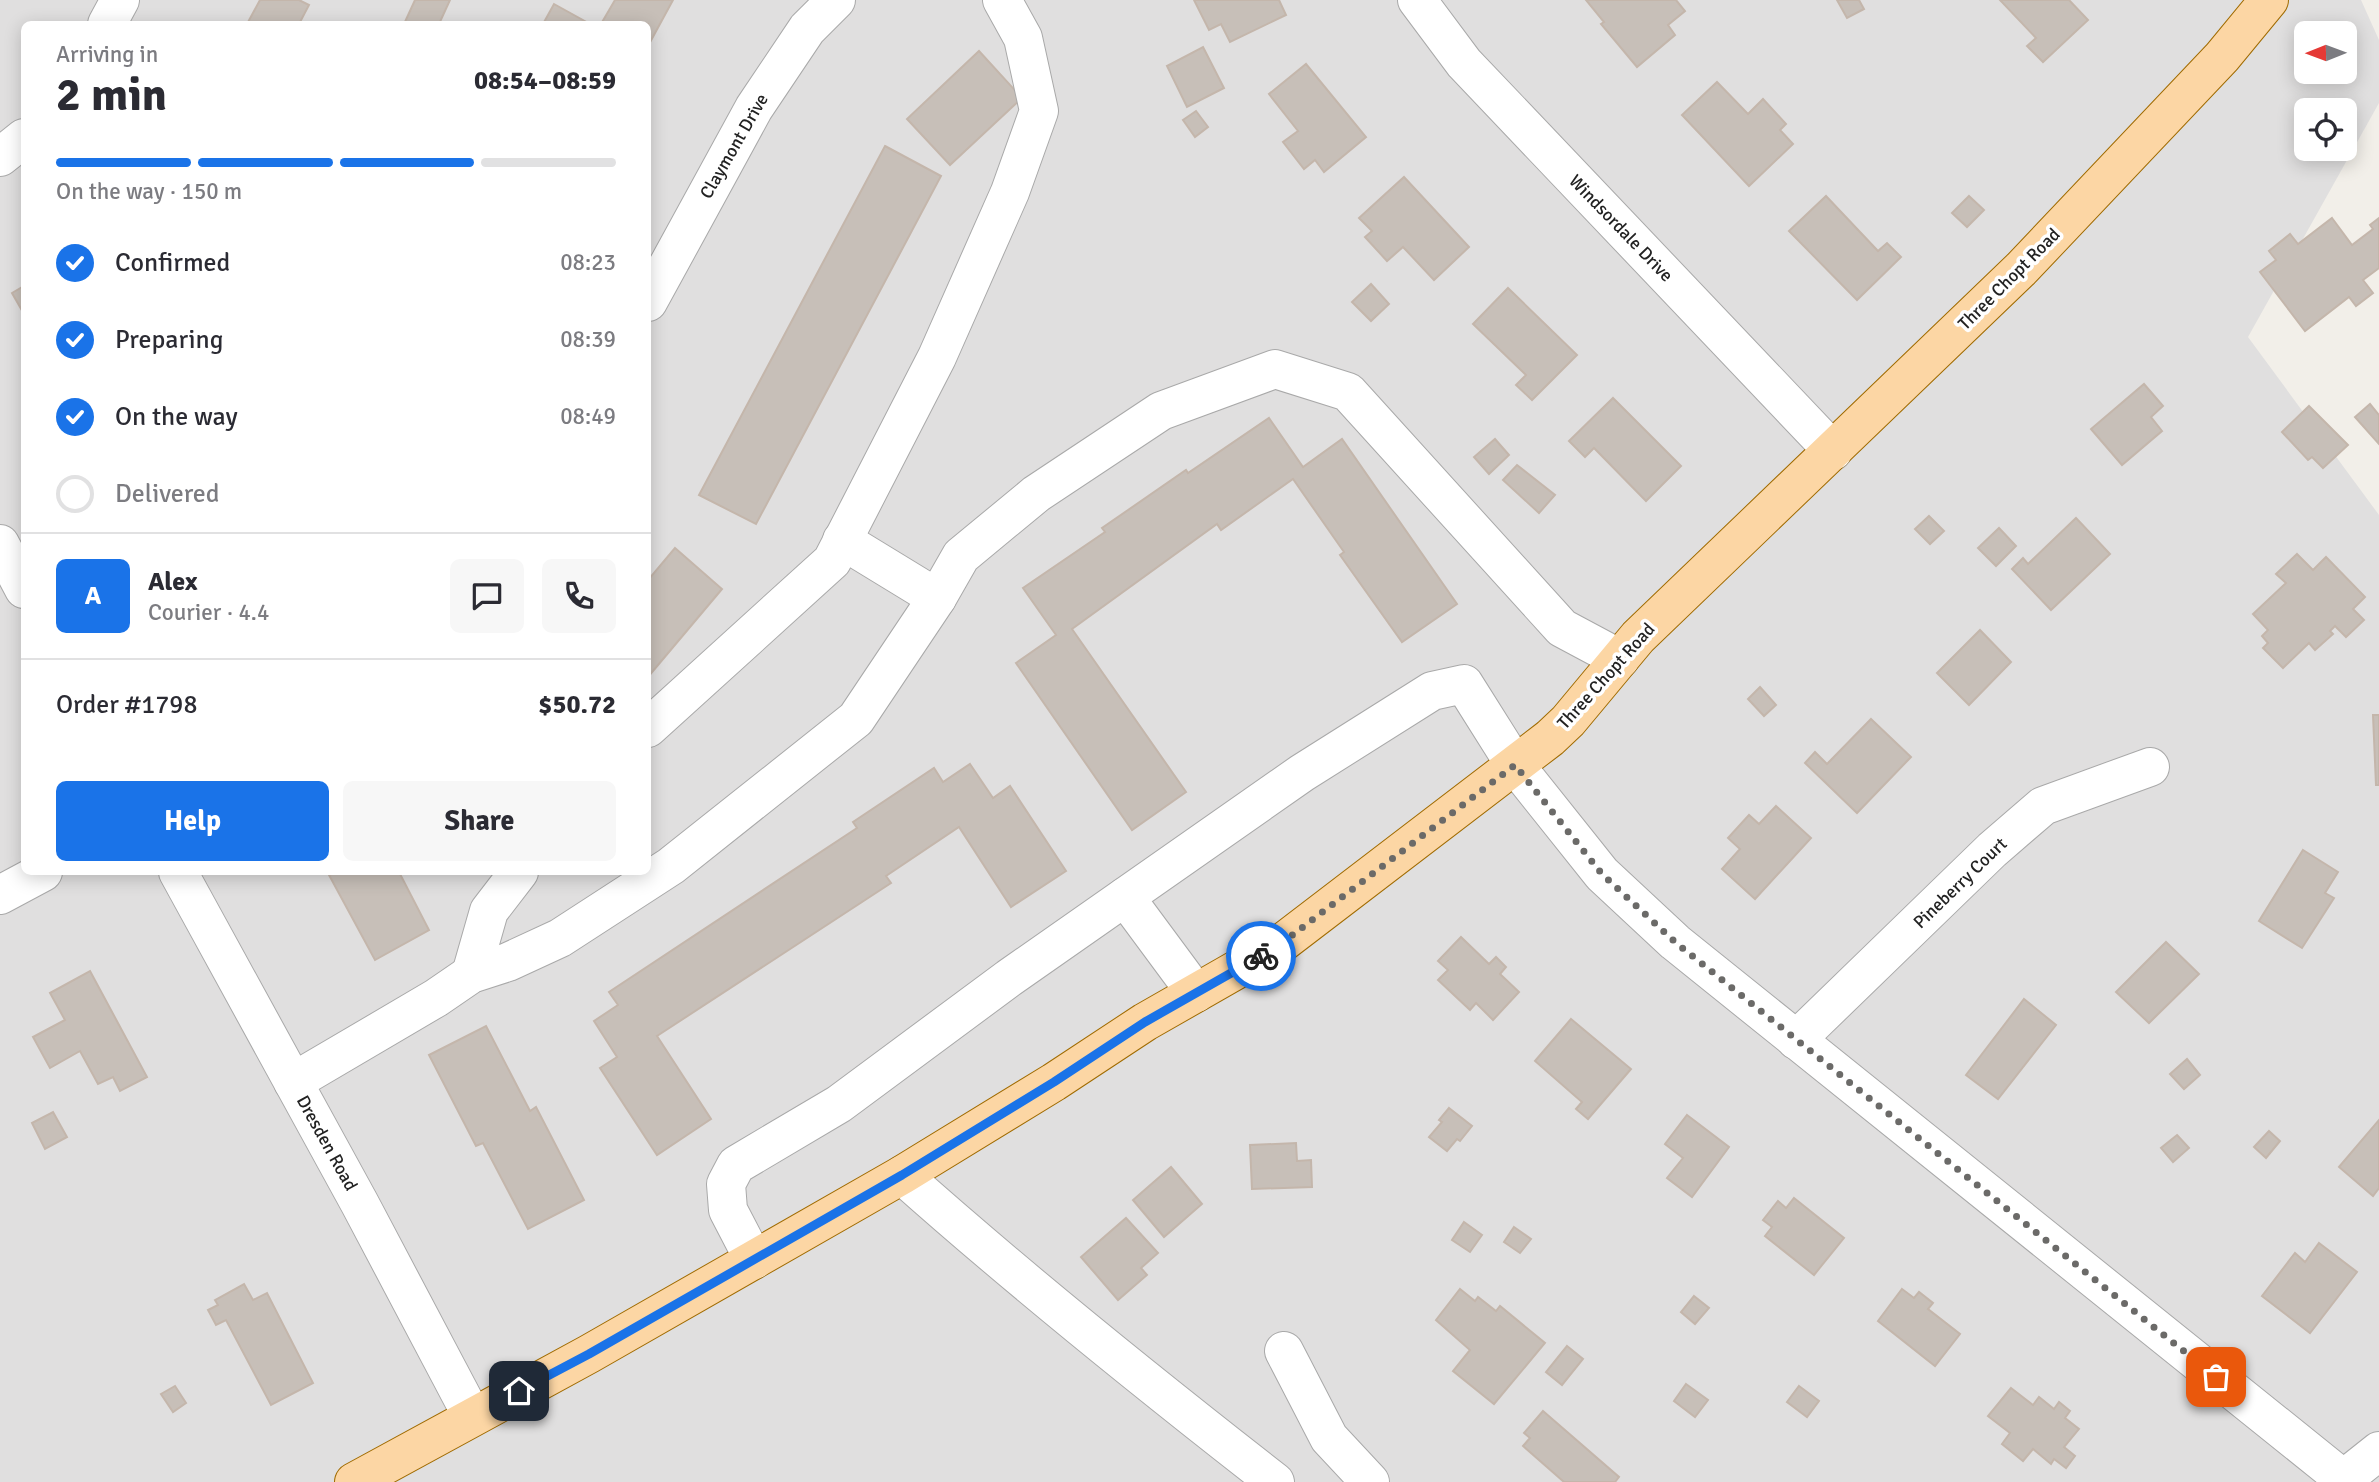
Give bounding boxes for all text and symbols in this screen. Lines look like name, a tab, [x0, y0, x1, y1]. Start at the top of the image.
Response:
north arrow	[2294, 21, 2357, 84]
map controls	[2294, 21, 2357, 161]
text: Arriving in	[56, 40, 158, 69]
text: 08:54–08:59	[474, 65, 616, 97]
text: 2 min	[56, 67, 167, 123]
street label: Claymont Drive	[695, 90, 773, 202]
button: locate	[2294, 98, 2357, 161]
street label: Windsordale Drive	[1564, 170, 1678, 286]
text: On the way · 150 m	[56, 177, 242, 206]
street label: Three Chopt Road	[1953, 223, 2065, 335]
icon: check	[56, 244, 94, 282]
text: Confirmed	[115, 247, 230, 279]
text: 08:23	[560, 248, 616, 277]
icon: check	[56, 321, 94, 359]
text: Preparing	[115, 324, 223, 356]
text: 08:39	[560, 325, 616, 354]
icon: check	[56, 398, 94, 436]
text: On the way	[115, 401, 238, 433]
text: 08:49	[560, 402, 616, 431]
text: Delivered	[115, 478, 220, 510]
button: chat	[450, 559, 524, 633]
button: phone	[542, 559, 616, 633]
text: Alex	[148, 566, 198, 598]
text: A	[85, 580, 101, 612]
text: Courier · 4.4	[148, 598, 269, 627]
street label: Three Chopt Road	[1553, 618, 1659, 734]
text: Order #1798	[56, 689, 197, 721]
text: $50.72	[538, 689, 616, 721]
button: Help	[56, 781, 329, 861]
button: Share	[343, 781, 616, 861]
street label: Pineberry Court	[1909, 833, 2011, 933]
courier	[1226, 921, 1296, 991]
icon: bike	[1242, 937, 1280, 975]
street label: Dresden Road	[292, 1091, 362, 1195]
pin	[2186, 1347, 2246, 1407]
icon: bag	[2197, 1358, 2235, 1396]
pin	[489, 1361, 549, 1421]
icon: home	[500, 1372, 538, 1410]

